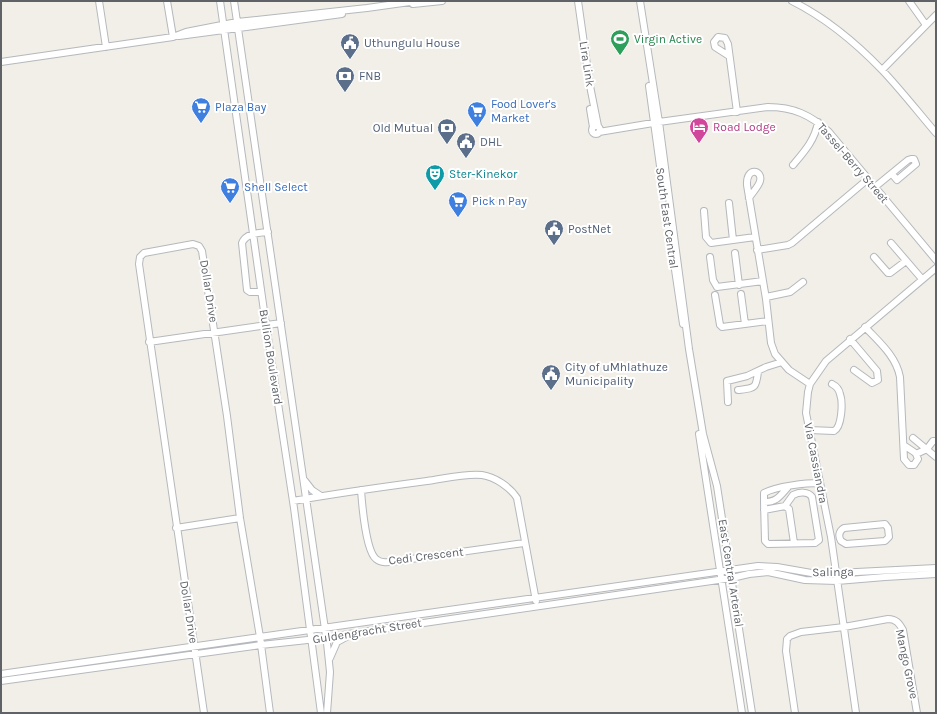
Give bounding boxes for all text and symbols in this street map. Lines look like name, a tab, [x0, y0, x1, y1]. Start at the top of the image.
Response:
sports icon: Virgin Active	[609, 28, 631, 56]
public building icon: Uthungulu House	[339, 32, 361, 60]
place label: Virgin Active	[634, 32, 702, 46]
place label: Uthungulu House	[364, 36, 460, 50]
street label: Lira Link	[576, 40, 598, 88]
bank icon: FNB	[334, 65, 356, 93]
place label: FNB	[359, 69, 381, 83]
supermarket icon: Plaza Bay	[190, 96, 212, 124]
place label: Food Lover's Market	[491, 97, 557, 125]
place label: Plaza Bay	[215, 100, 267, 114]
supermarket icon: Food Lover's Market	[466, 100, 488, 128]
hotel icon: Road Lodge	[688, 116, 710, 144]
bank icon: Old Mutual	[436, 117, 458, 145]
place label: Road Lodge	[713, 120, 776, 134]
street label: Tassel-Berry Street	[814, 120, 892, 206]
place label: Old Mutual	[373, 121, 433, 135]
public building icon: DHL	[455, 131, 477, 159]
place label: DHL	[480, 135, 502, 149]
theatre icon: Ster-Kinekor	[424, 163, 446, 191]
street label: South East Central	[653, 166, 681, 270]
place label: Ster-Kinekor	[449, 167, 518, 181]
supermarket icon: Shell Select	[219, 176, 241, 204]
place label: Shell Select	[244, 180, 308, 194]
supermarket icon: Pick n Pay	[447, 190, 469, 218]
place label: Pick n Pay	[472, 194, 527, 208]
public building icon: PostNet	[543, 218, 565, 246]
place label: PostNet	[568, 222, 611, 236]
street label: Dollar Drive	[197, 259, 221, 323]
street label: Bullion Boulevard	[257, 308, 285, 406]
place label: City of uMhlathuze Municipality	[565, 360, 668, 388]
public building icon: City of uMhlathuze Municipality	[540, 363, 562, 391]
street label: Via Cassiandra	[801, 421, 831, 505]
street label: East Central Arterial	[716, 518, 746, 628]
street label: Cedi Crescent	[388, 544, 465, 568]
street label: Salinga	[812, 565, 854, 579]
street label: Dollar Drive	[177, 580, 201, 644]
street label: Guldengracht Street	[311, 615, 423, 647]
street label: Mango Grove	[893, 628, 921, 700]

